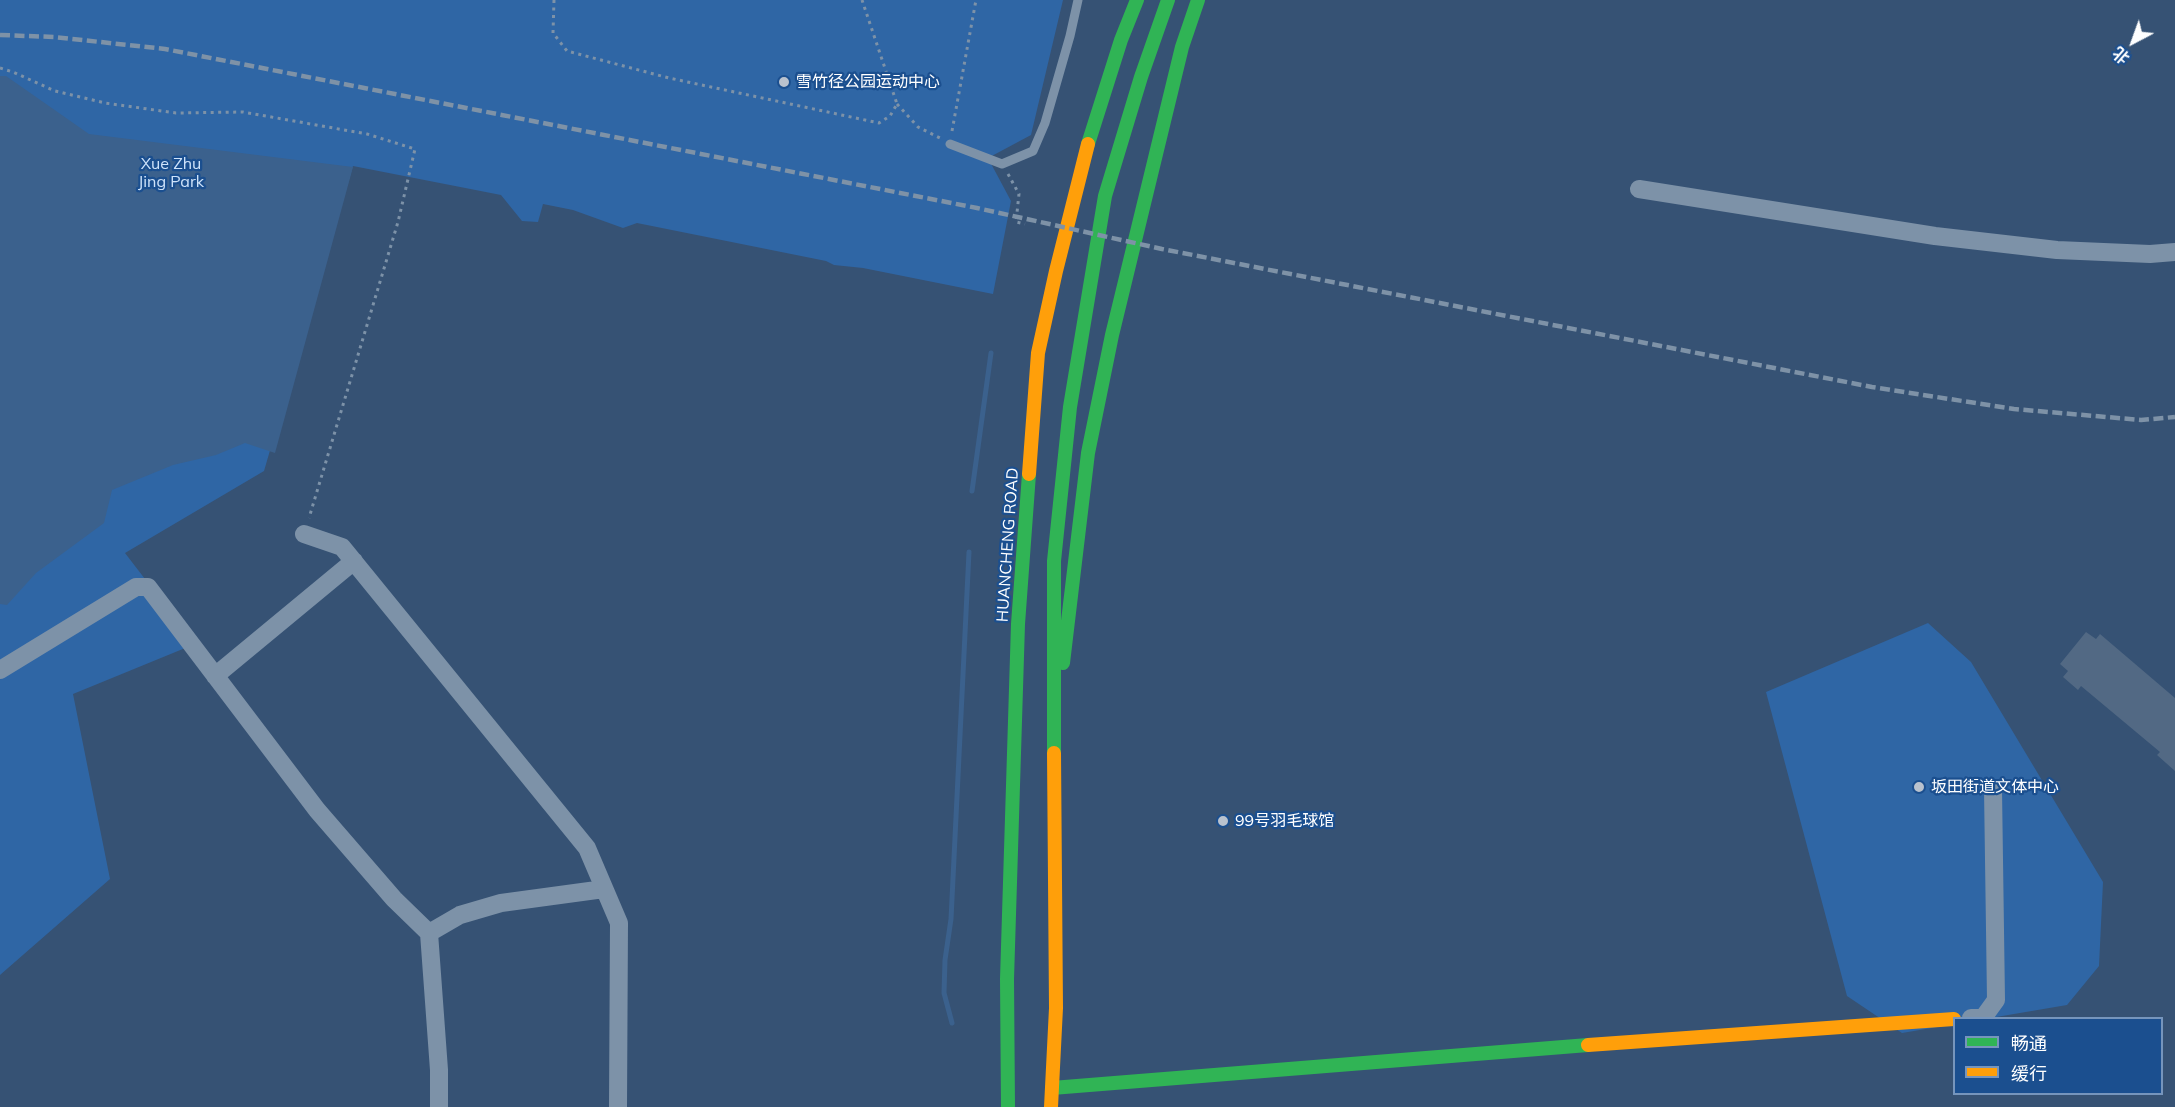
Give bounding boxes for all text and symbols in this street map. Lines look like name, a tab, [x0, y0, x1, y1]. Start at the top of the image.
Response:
north arrow	[2103, 12, 2163, 72]
text: 北	[2109, 43, 2134, 68]
place label: 雪竹径公园运动中心	[796, 72, 940, 92]
marker: 雪竹径公园运动中心	[777, 75, 791, 89]
park label: Xue Zhu Jing Park	[138, 154, 204, 192]
street label: HUANCHENG ROAD	[993, 467, 1023, 623]
place label: 坂田街道文体中心	[1931, 777, 2059, 797]
marker: 坂田街道文体中心	[1912, 780, 1926, 794]
place label: 99号羽毛球馆	[1235, 811, 1334, 831]
marker: 99号羽毛球馆	[1216, 814, 1230, 828]
legend	[1953, 1017, 2163, 1095]
text: 畅通	[2011, 1032, 2047, 1055]
text: 缓行	[2011, 1062, 2047, 1085]

